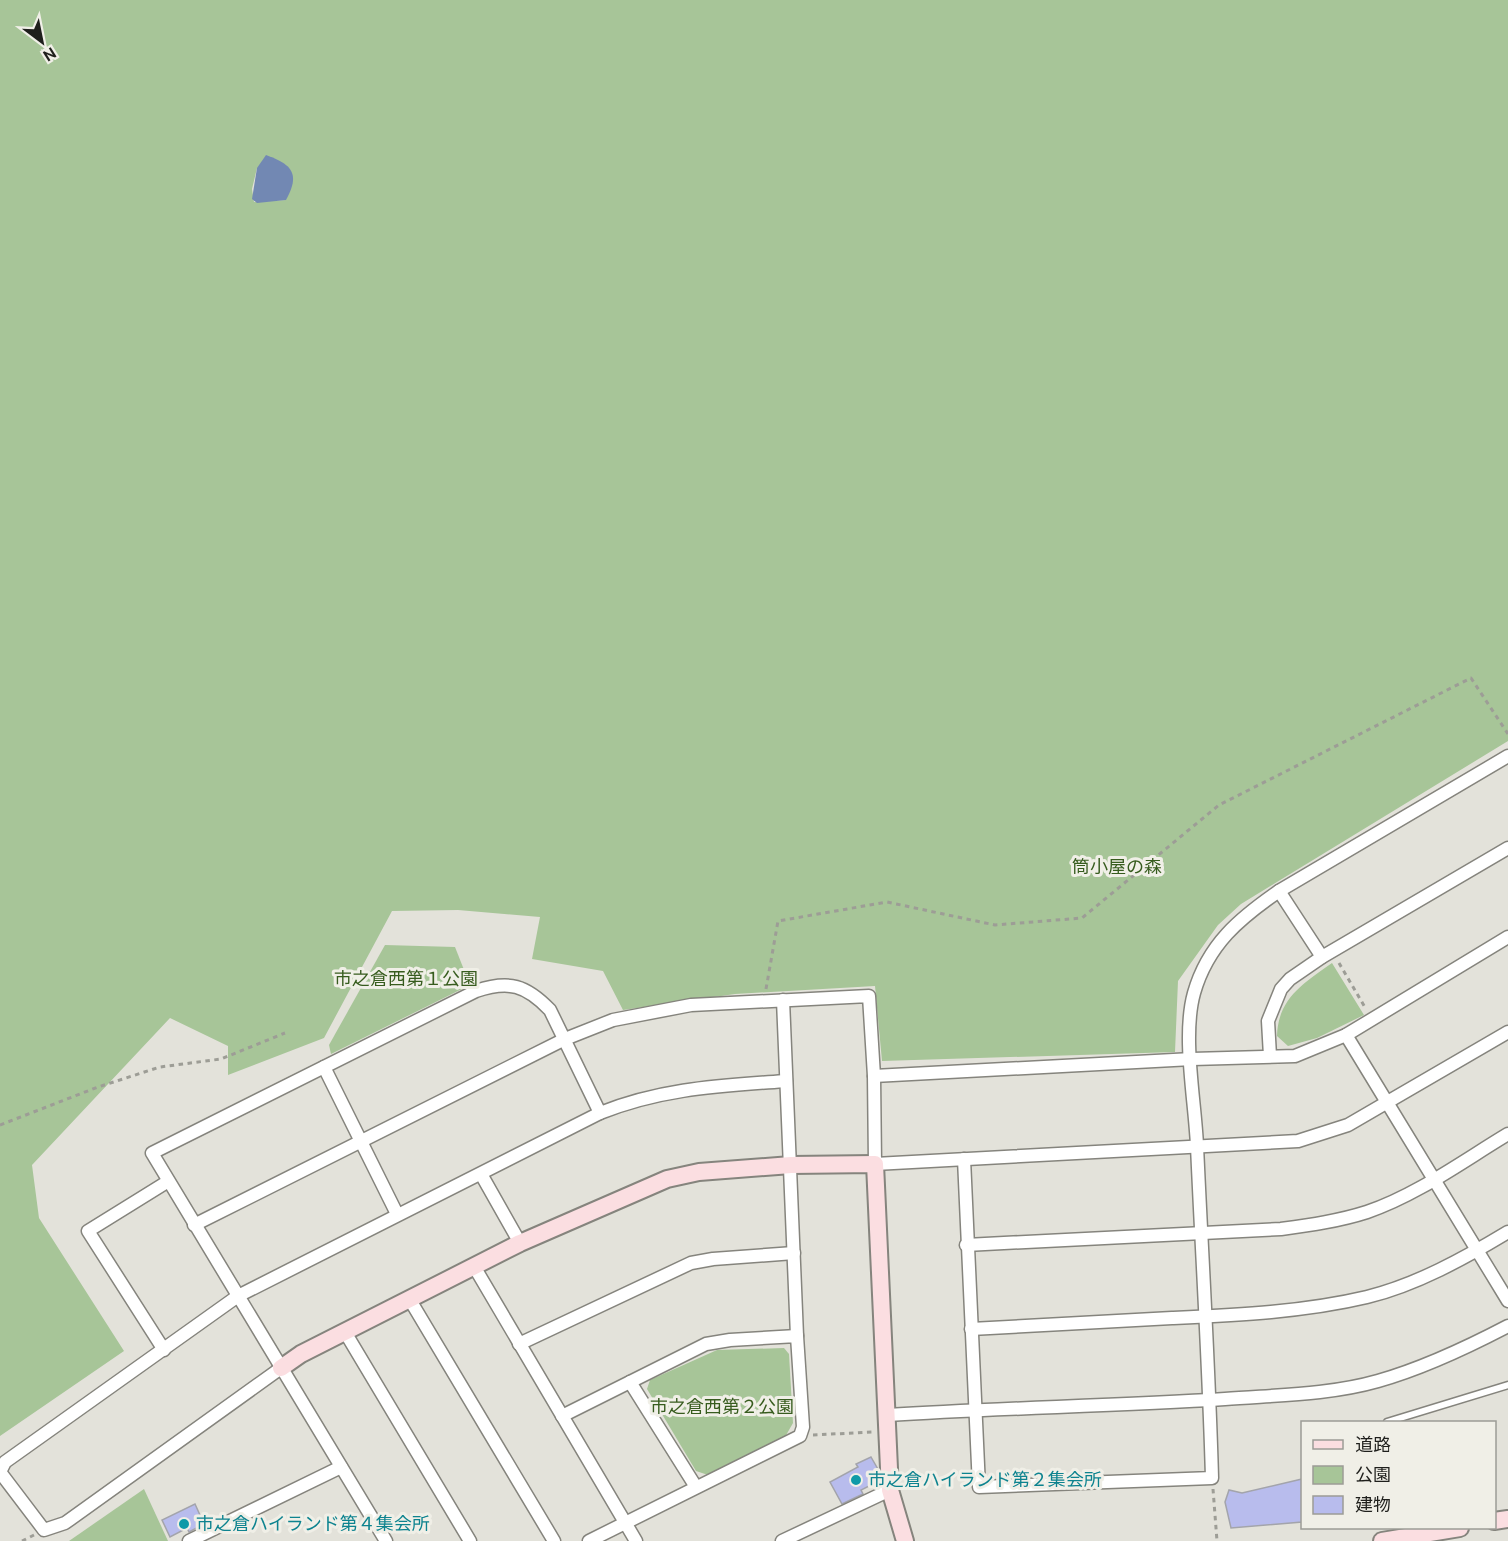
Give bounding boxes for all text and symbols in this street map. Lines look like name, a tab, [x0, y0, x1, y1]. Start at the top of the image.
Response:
north arrow	[12, 12, 72, 72]
text: N	[40, 44, 60, 66]
park label: 筒小屋の森	[1072, 856, 1162, 876]
park label: 市之倉西第１公園	[334, 968, 478, 988]
park label: 市之倉西第２公園	[650, 1396, 794, 1416]
legend	[1301, 1421, 1496, 1529]
text: 道路	[1355, 1434, 1391, 1454]
text: 公園	[1355, 1464, 1391, 1484]
place label: 市之倉ハイランド第２集会所	[868, 1469, 1102, 1489]
marker: 市之倉ハイランド第２集会所	[849, 1473, 863, 1487]
text: 建物	[1355, 1494, 1391, 1514]
place label: 市之倉ハイランド第４集会所	[196, 1513, 430, 1533]
marker: 市之倉ハイランド第４集会所	[177, 1517, 191, 1531]

